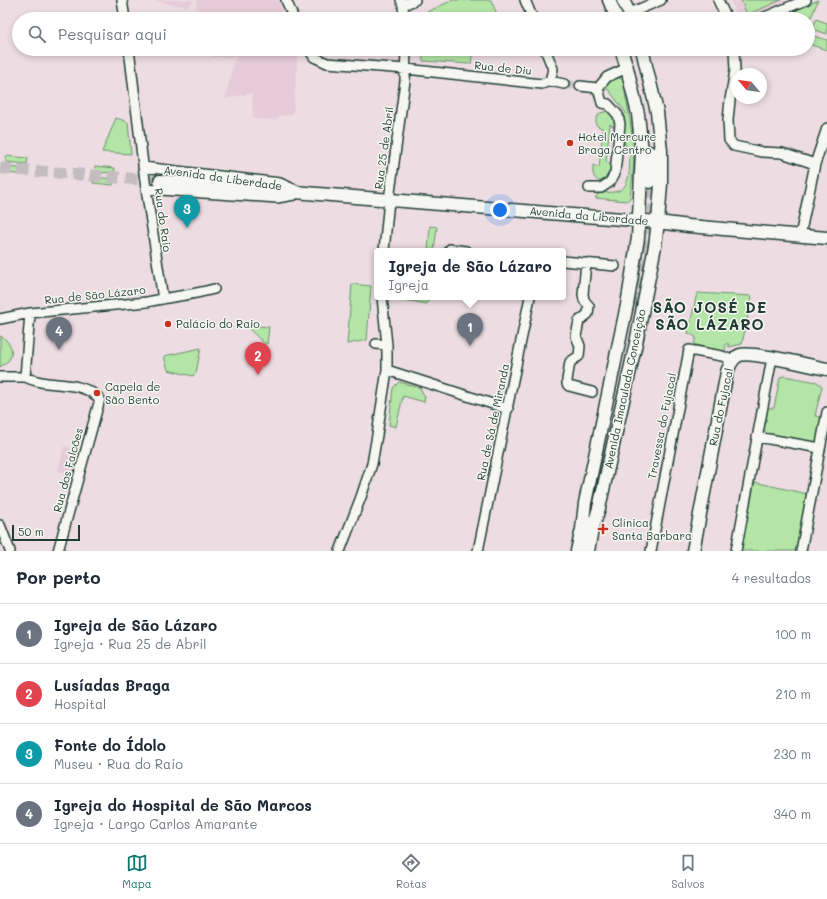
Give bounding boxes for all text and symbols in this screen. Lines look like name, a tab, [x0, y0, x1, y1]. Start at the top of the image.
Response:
search box	[12, 12, 815, 56]
icon: search	[26, 23, 48, 45]
text: Pesquisar aqui	[58, 24, 167, 44]
street label: Rua de Diu	[474, 57, 533, 78]
north arrow	[731, 68, 767, 104]
street label: Rua 25 de Abril	[370, 106, 397, 190]
place label: Hotel Mercure Braga Centro	[578, 129, 656, 157]
marker: Hotel Mercure Braga Centro	[565, 138, 575, 148]
street label: Avenida da Liberdade	[163, 162, 283, 193]
street label: Rua do Raio	[152, 187, 175, 253]
pin: 3	[174, 195, 200, 228]
your location	[490, 200, 510, 220]
street label: Avenida da Liberdade	[529, 203, 649, 228]
popup	[374, 248, 566, 300]
text: Igreja de São Lázaro	[388, 256, 552, 276]
text: Igreja	[388, 276, 429, 293]
street label: Rua de São Lázaro	[44, 282, 147, 307]
district label: SÃO JOSÉ DE SÃO LÁZARO	[653, 297, 767, 334]
street label: Avenida Imaculada Conceição	[600, 307, 649, 470]
pin: 1	[457, 313, 483, 346]
place label: Palácio do Raio	[176, 316, 260, 331]
pin: 4	[46, 317, 72, 350]
marker: Palácio do Raio	[163, 319, 173, 329]
pin: 2	[245, 342, 271, 375]
street label: Rua de Sá de Miranda	[473, 362, 512, 482]
street label: Rua do Fujacal	[705, 367, 736, 447]
street label: Travessa do Fujacal	[644, 371, 679, 480]
place label: Capela de São Bento	[105, 379, 160, 407]
marker: Capela de São Bento	[92, 388, 102, 398]
street label: Rua dos Falcões	[49, 426, 86, 514]
place label: Clínica Santa Barbara	[612, 515, 692, 543]
scale bar	[12, 523, 80, 542]
marker: Clínica Santa Barbara	[597, 523, 609, 535]
text: 50 m	[18, 524, 44, 539]
text: Por perto	[16, 566, 100, 588]
text: 4 resultados	[732, 569, 811, 586]
text: Igreja de São Lázaro	[54, 615, 217, 635]
text: 1	[26, 625, 32, 642]
text: 100 m	[775, 625, 811, 642]
text: Igreja · Rua 25 de Abril	[54, 635, 206, 652]
text: Lusíadas Braga	[54, 675, 170, 695]
text: 2	[25, 685, 33, 702]
text: 210 m	[775, 685, 811, 702]
text: Hospital	[54, 695, 106, 712]
text: Fonte do Ídolo	[54, 735, 166, 755]
text: 3	[25, 745, 33, 762]
text: 230 m	[774, 745, 811, 762]
text: Museu · Rua do Raio	[54, 755, 183, 772]
text: Igreja do Hospital de São Marcos	[54, 795, 312, 815]
text: 4	[25, 805, 33, 822]
text: 340 m	[773, 805, 811, 822]
text: Igreja · Largo Carlos Amarante	[54, 815, 258, 832]
tab: Mapa	[122, 852, 152, 891]
tab: Rotas	[396, 852, 427, 891]
tab: Salvos	[671, 852, 705, 891]

